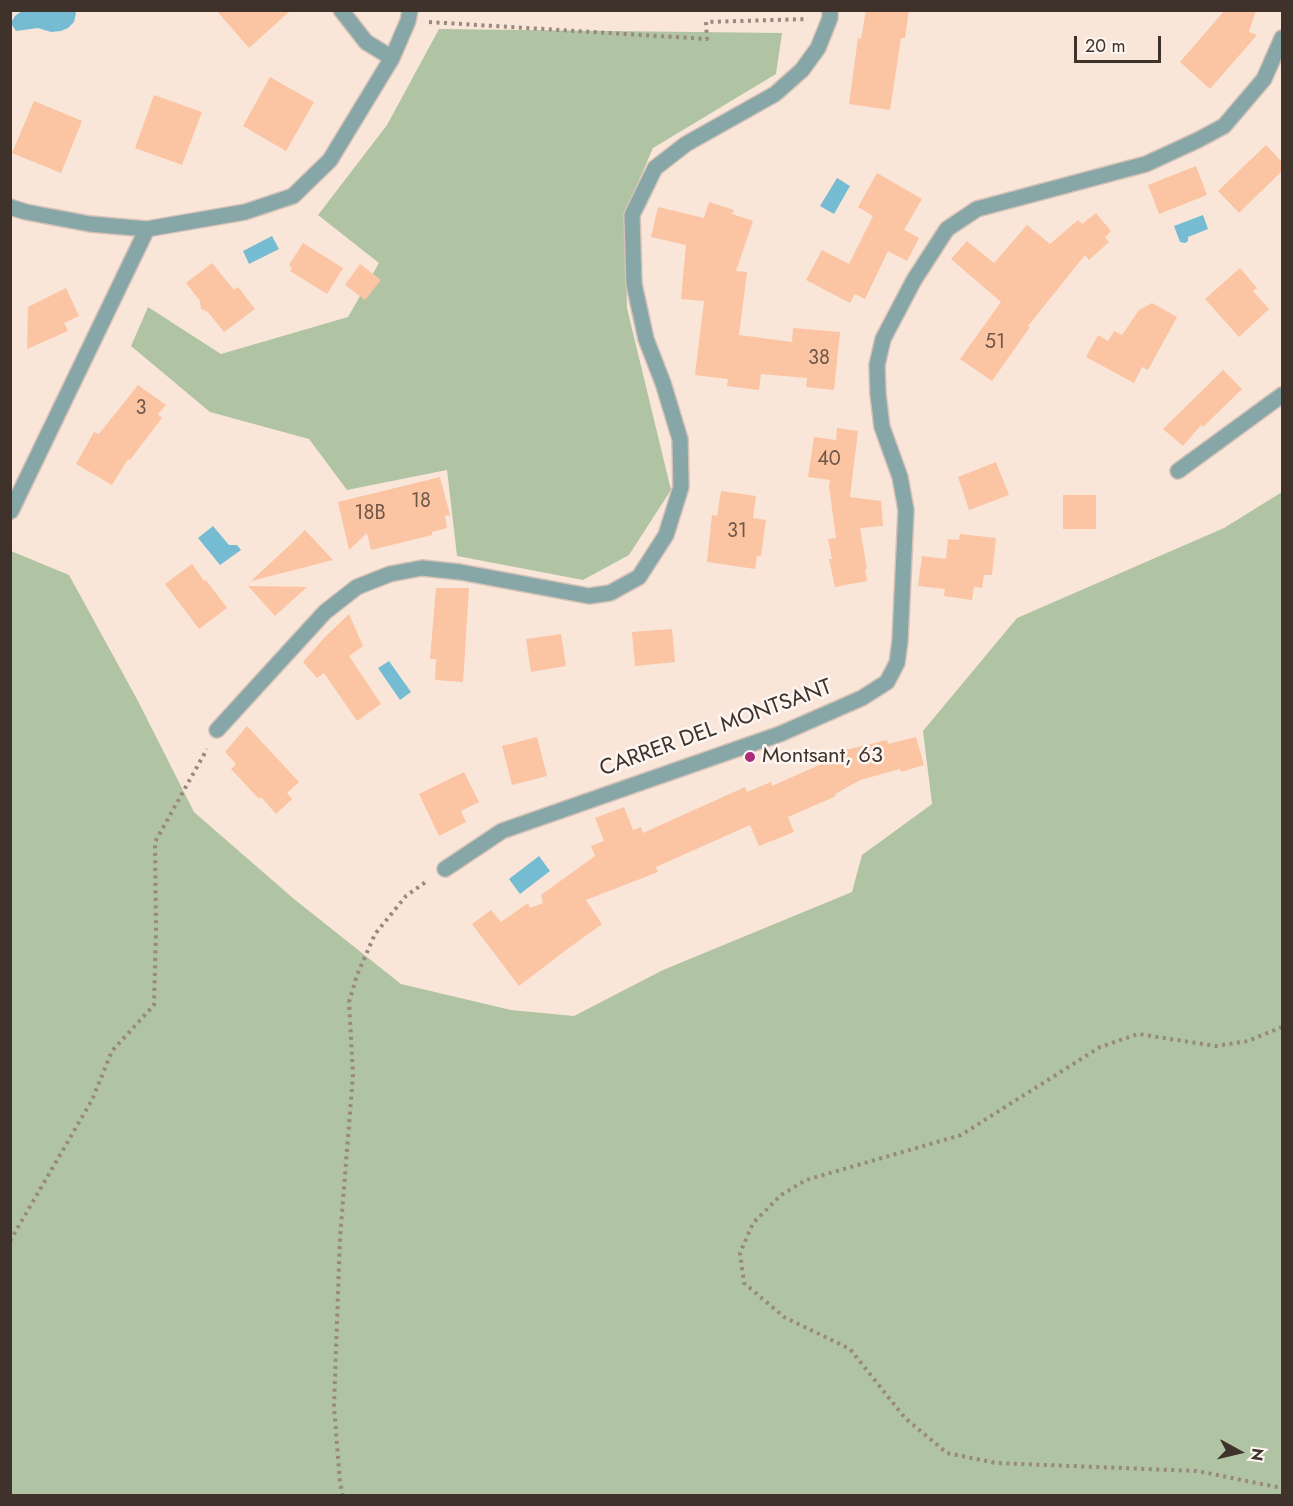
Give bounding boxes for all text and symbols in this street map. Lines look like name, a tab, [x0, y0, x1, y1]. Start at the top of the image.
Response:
scale bar	[1077, 24, 1164, 62]
text: 20 m	[1085, 33, 1125, 59]
house number: 51	[985, 331, 1005, 355]
house number: 38	[808, 347, 830, 371]
house number: 3	[136, 397, 146, 421]
house number: 40	[817, 448, 841, 472]
house number: 18	[411, 490, 431, 514]
house number: 18B	[354, 502, 386, 526]
house number: 31	[727, 520, 747, 544]
street label: CARRER DEL MONTSANT	[596, 675, 836, 783]
place label: Montsant, 63	[762, 744, 883, 770]
marker: Montsant, 63	[743, 750, 757, 764]
north arrow	[1209, 1422, 1269, 1482]
text: N	[1245, 1447, 1270, 1462]

